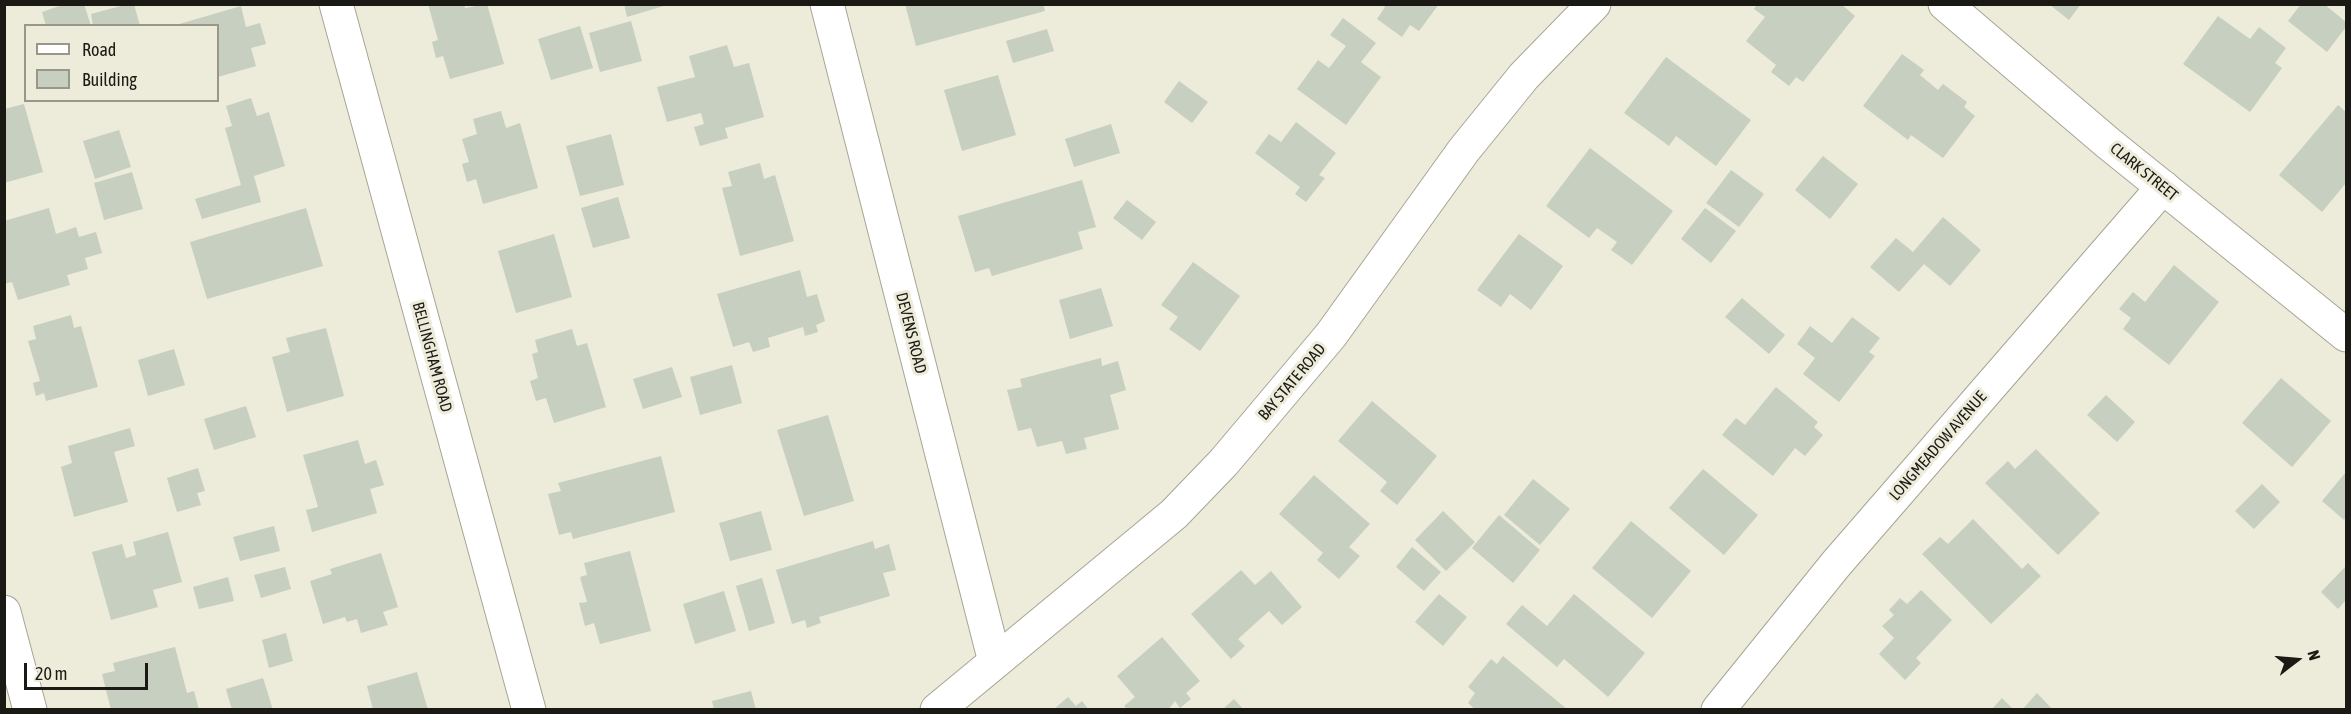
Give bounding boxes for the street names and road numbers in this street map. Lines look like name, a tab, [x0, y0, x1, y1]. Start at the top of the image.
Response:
street label: CLARK STREET	[2106, 139, 2182, 205]
street label: DEVENS ROAD	[892, 291, 930, 375]
street label: BELLINGHAM ROAD	[408, 300, 456, 414]
street label: BAY STATE ROAD	[1254, 340, 1330, 424]
street label: LONGMEADOW AVENUE	[1885, 388, 1991, 504]

